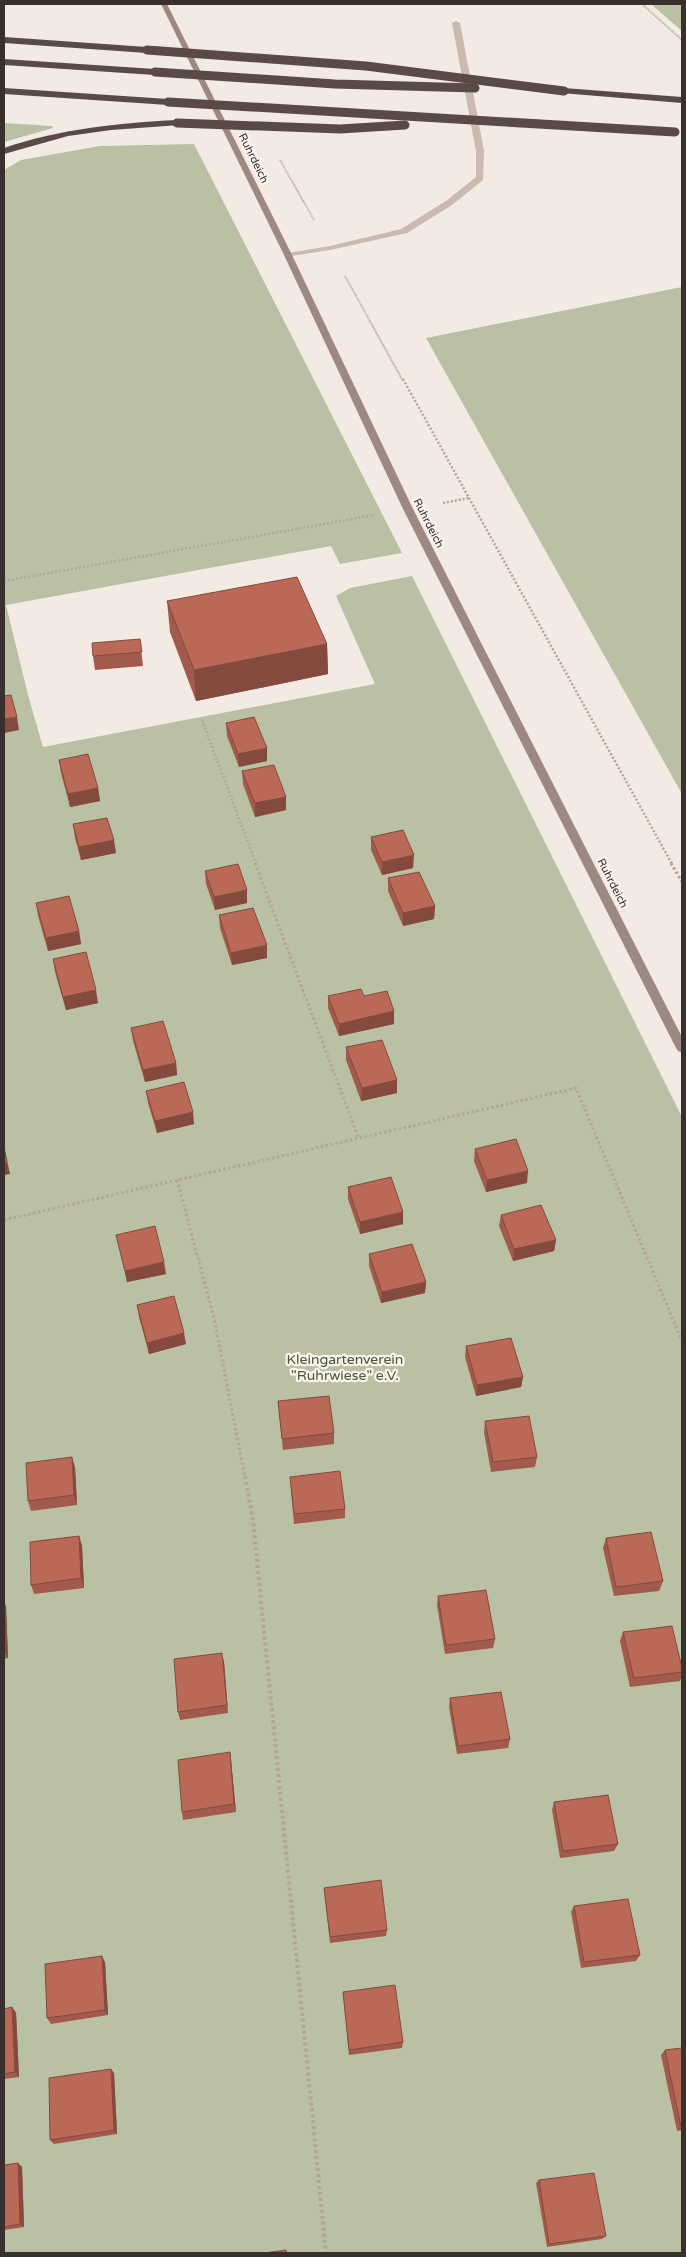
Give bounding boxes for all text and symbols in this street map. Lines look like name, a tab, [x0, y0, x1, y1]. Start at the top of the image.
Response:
street label: Ruhrdeich	[236, 131, 271, 185]
street label: Ruhrdeich	[411, 496, 447, 550]
street label: Ruhrdeich	[595, 856, 631, 910]
park label: Kleingartenverein "Ruhrwiese" e.V.	[287, 1351, 403, 1384]

